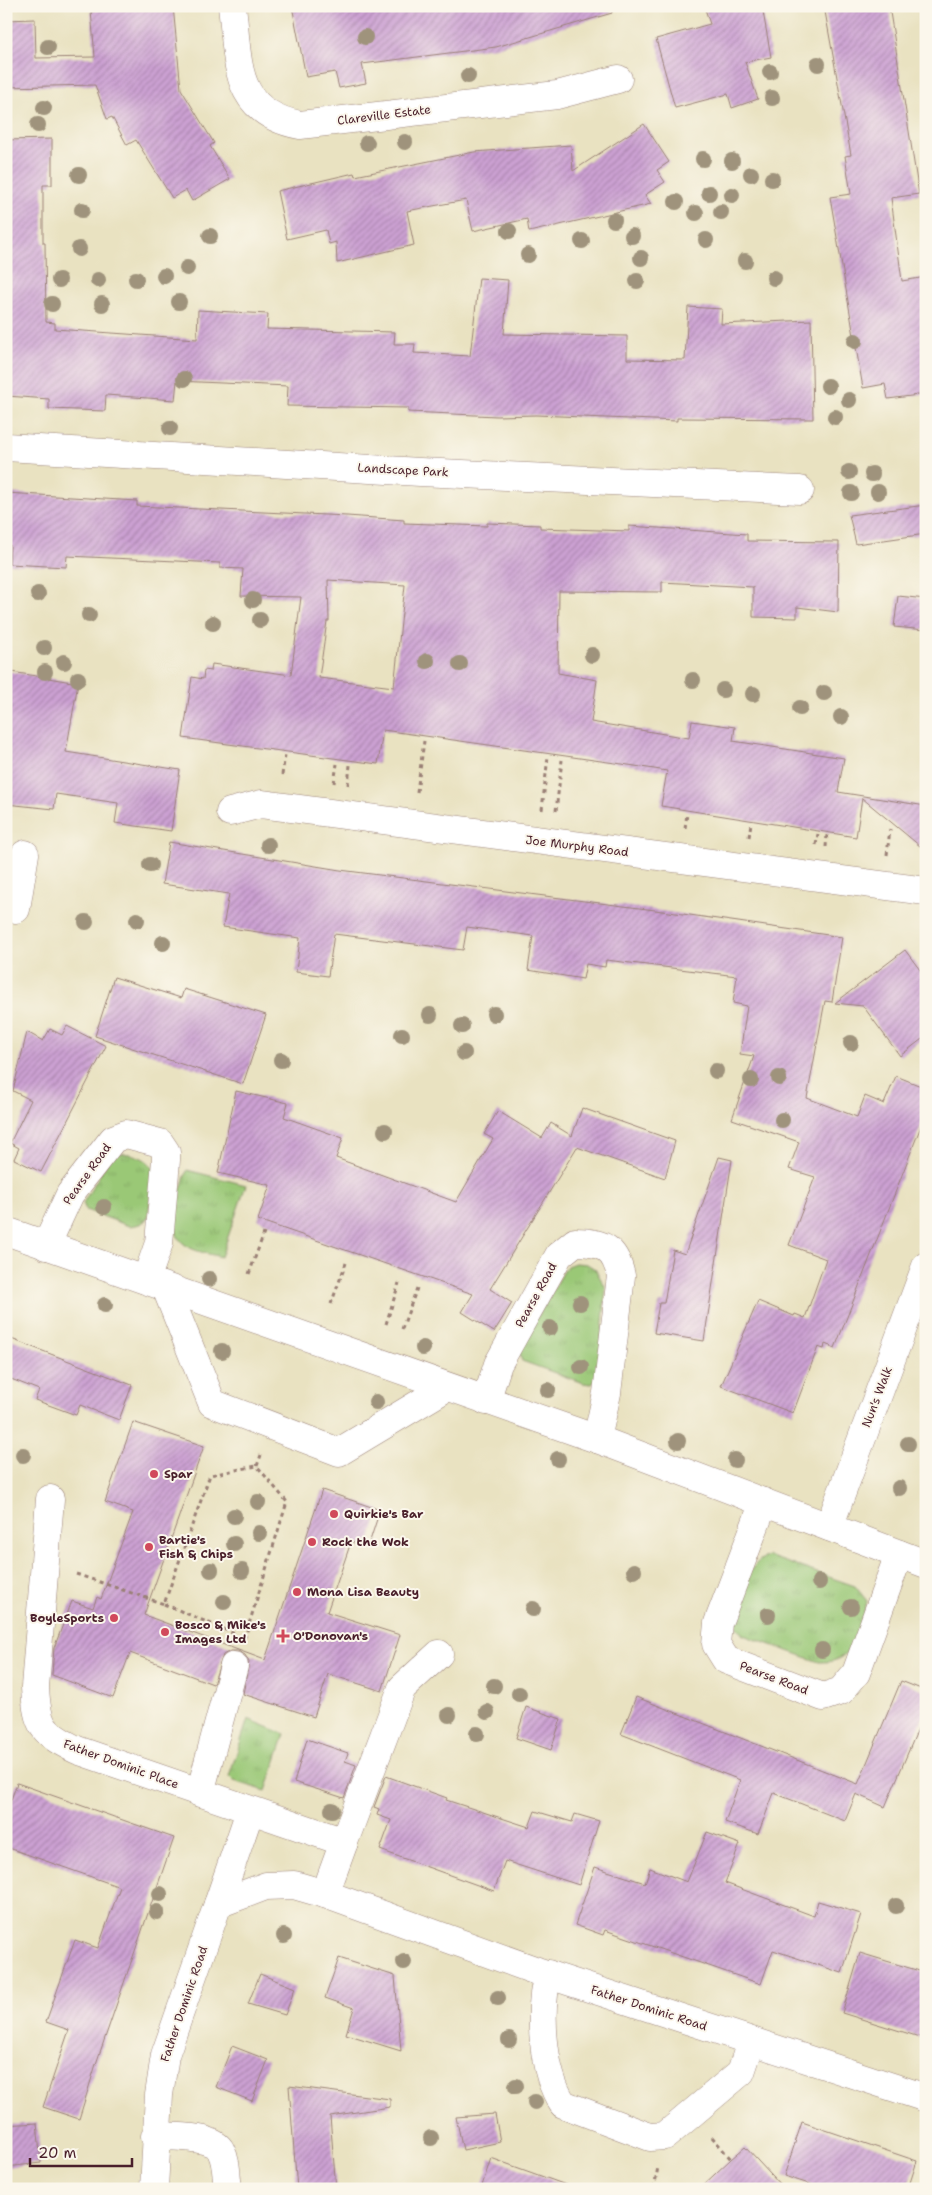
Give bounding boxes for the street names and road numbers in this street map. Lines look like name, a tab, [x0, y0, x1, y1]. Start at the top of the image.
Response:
street label: Clareville Estate	[336, 101, 432, 129]
street label: Landscape Park	[357, 460, 449, 480]
street label: Joe Murphy Road	[524, 832, 630, 860]
street label: Pearse Road	[59, 1140, 115, 1208]
street label: Pearse Road	[511, 1259, 561, 1331]
street label: Nun's Walk	[858, 1364, 896, 1430]
street label: Pearse Road	[737, 1658, 811, 1699]
street label: Father Dominic Place	[61, 1736, 181, 1792]
street label: Father Dominic Road	[157, 1944, 211, 2064]
street label: Father Dominic Road	[589, 1982, 710, 2034]

